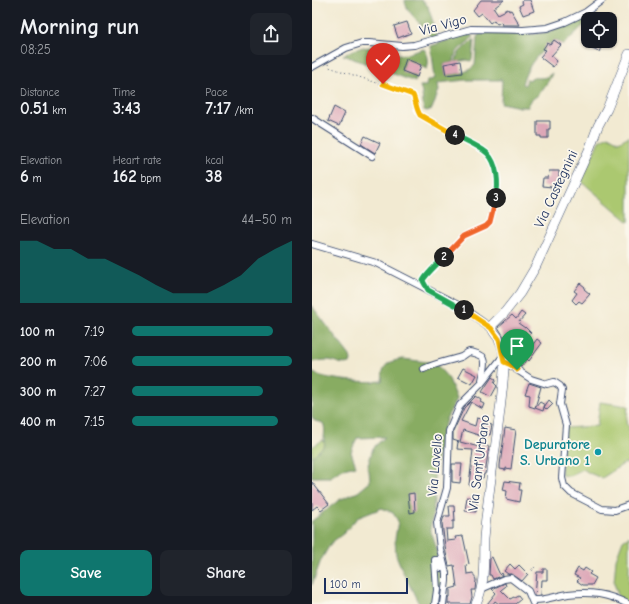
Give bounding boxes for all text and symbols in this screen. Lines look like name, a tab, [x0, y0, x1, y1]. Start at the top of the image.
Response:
street label: Via Vigo	[418, 11, 468, 39]
map controls	[581, 12, 617, 48]
button: locate	[581, 12, 617, 48]
button: share	[250, 13, 292, 55]
text: Morning run	[20, 14, 139, 40]
text: 08:25	[20, 42, 51, 57]
pin	[366, 43, 400, 84]
icon: check	[372, 49, 394, 71]
text: Distance	[20, 86, 59, 99]
text: Time	[113, 86, 136, 99]
text: Pace	[205, 86, 228, 99]
text: 0.51	[20, 99, 49, 118]
text: 3:43	[113, 99, 141, 118]
text: 7:17	[205, 99, 231, 118]
text: km	[49, 104, 67, 117]
text: /km	[231, 104, 254, 117]
pin: 4	[445, 125, 465, 145]
text: 4	[452, 128, 458, 141]
street label: Via Castegnini	[531, 147, 581, 231]
text: Elevation	[20, 154, 62, 167]
text: Heart rate	[113, 154, 161, 167]
text: kcal	[205, 154, 224, 167]
text: 6	[20, 167, 29, 186]
text: 162	[113, 167, 137, 186]
text: 38	[205, 167, 222, 186]
text: m	[29, 172, 42, 185]
text: bpm	[137, 172, 161, 185]
pin: 3	[486, 188, 506, 208]
text: 3	[493, 191, 499, 204]
text: Elevation	[20, 212, 70, 227]
text: 44–50 m	[242, 212, 292, 227]
pin: 2	[434, 247, 454, 267]
text: 2	[441, 250, 447, 263]
pin: 1	[454, 300, 474, 320]
text: 1	[462, 303, 466, 316]
text: 100 m	[20, 324, 55, 339]
text: 7:19	[84, 324, 105, 339]
pin	[500, 329, 534, 370]
icon: arrive	[506, 335, 528, 357]
text: 200 m	[20, 354, 56, 369]
text: 7:06	[84, 354, 107, 369]
text: 300 m	[20, 384, 56, 399]
text: 7:27	[84, 384, 105, 399]
text: 400 m	[20, 414, 56, 429]
text: 7:15	[84, 414, 105, 429]
street label: Via Sant'Urbano	[465, 414, 493, 512]
street label: Via Lavello	[424, 433, 446, 497]
place label: Depuratore S. Urbano 1	[520, 436, 590, 469]
marker: Depuratore S. Urbano 1	[593, 447, 603, 457]
button: Save	[20, 550, 152, 596]
button: Share	[160, 550, 292, 596]
scale bar	[324, 576, 408, 595]
text: 100 m	[330, 578, 361, 591]

